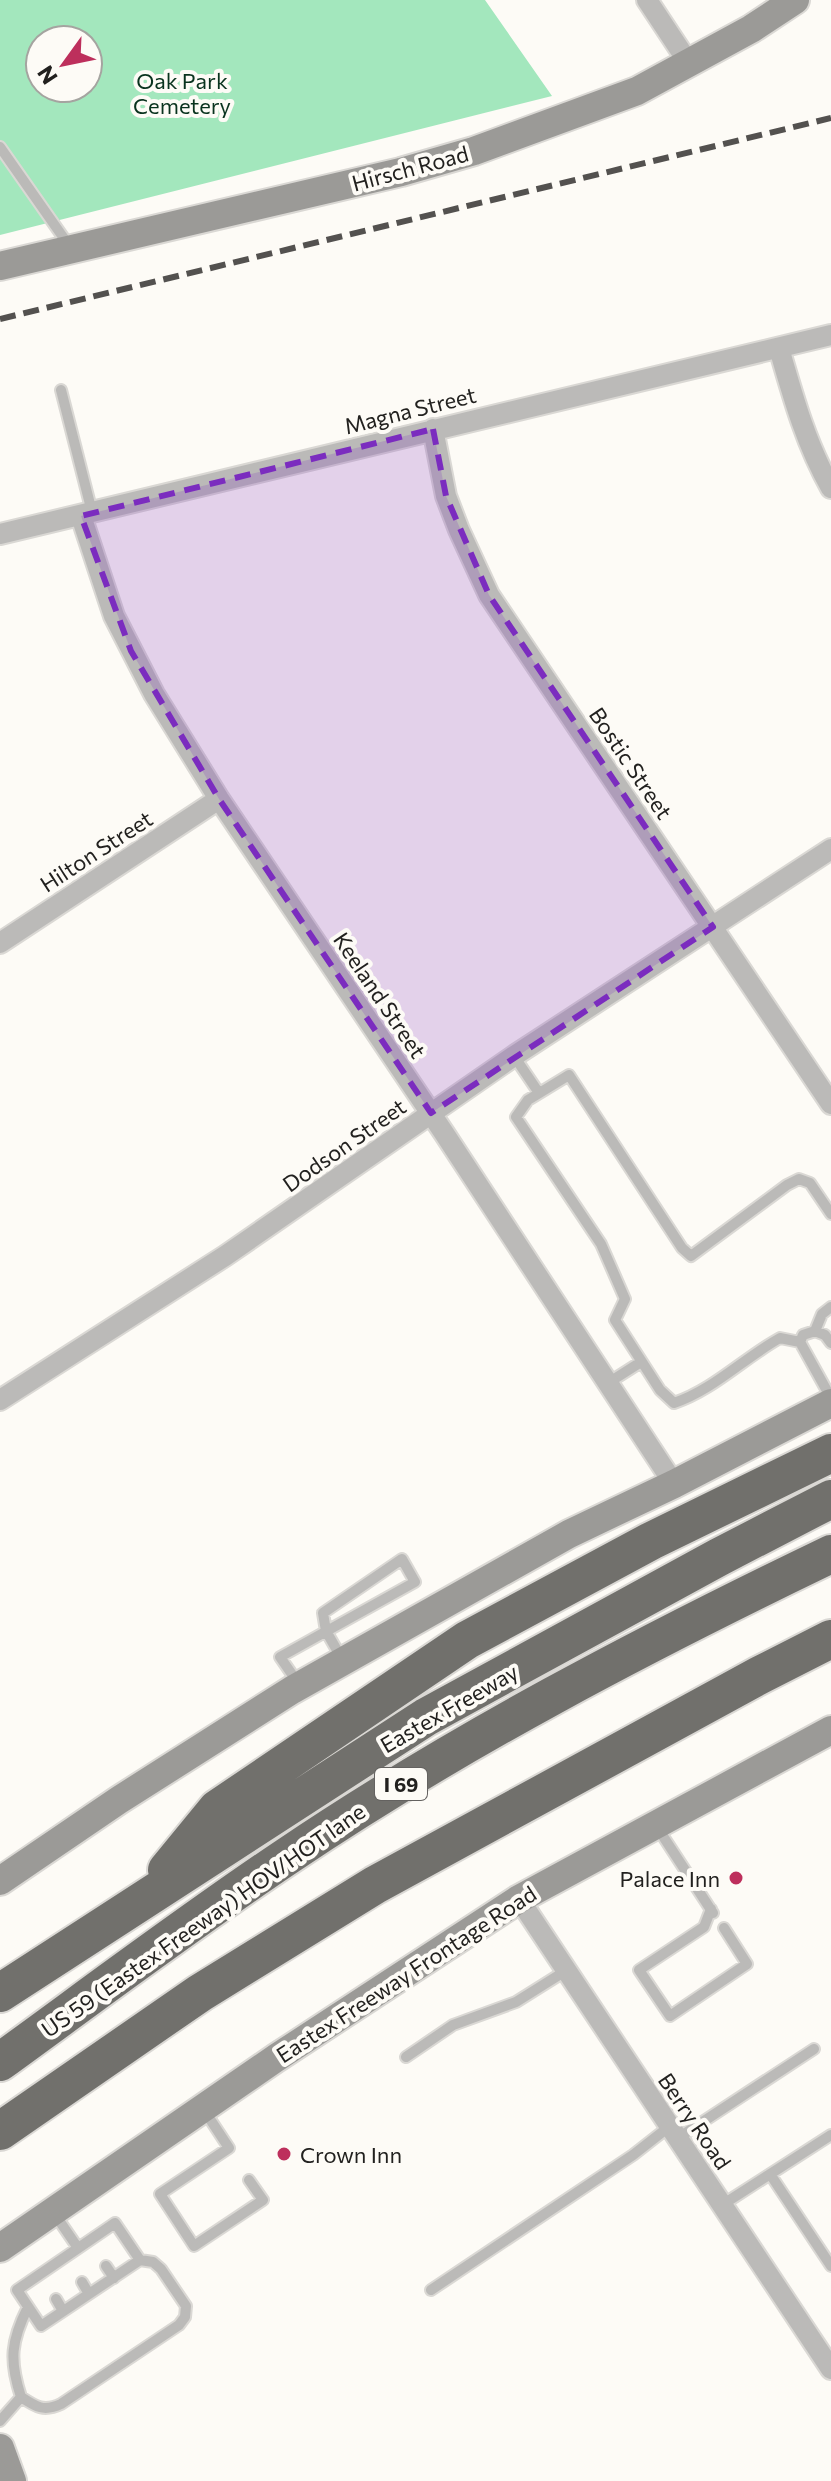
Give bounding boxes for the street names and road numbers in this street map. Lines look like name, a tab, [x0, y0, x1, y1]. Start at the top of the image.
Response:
street label: Hirsch Road	[349, 139, 471, 197]
street label: Magna Street	[341, 381, 479, 439]
street label: Bostic Street	[584, 702, 678, 824]
street label: Hilton Street	[35, 805, 157, 897]
street label: Keeland Street	[328, 927, 432, 1063]
street label: Dodson Street	[277, 1093, 411, 1197]
street label: Eastex Freeway	[375, 1658, 523, 1758]
road number: I 69	[375, 1768, 427, 1800]
street label: US 59 (Eastex Freeway) HOV/HOT lane	[36, 1797, 370, 2043]
street label: Eastex Freeway Frontage Road	[271, 1880, 541, 2068]
street label: Berry Road	[653, 2068, 737, 2174]

